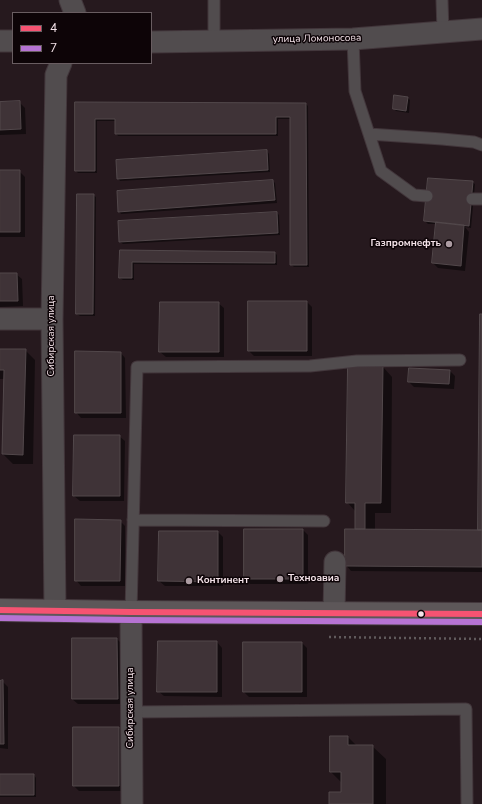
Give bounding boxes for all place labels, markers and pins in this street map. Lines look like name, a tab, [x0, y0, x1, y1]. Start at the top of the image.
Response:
place label: Газпромнефть	[371, 238, 441, 250]
marker: Газпромнефть	[444, 239, 454, 249]
place label: Техноавиа	[288, 573, 339, 585]
marker: Техноавиа	[275, 574, 285, 584]
place label: Континент	[197, 575, 249, 587]
marker: Континент	[184, 576, 194, 586]
unlabelled marker	[416, 609, 426, 619]

